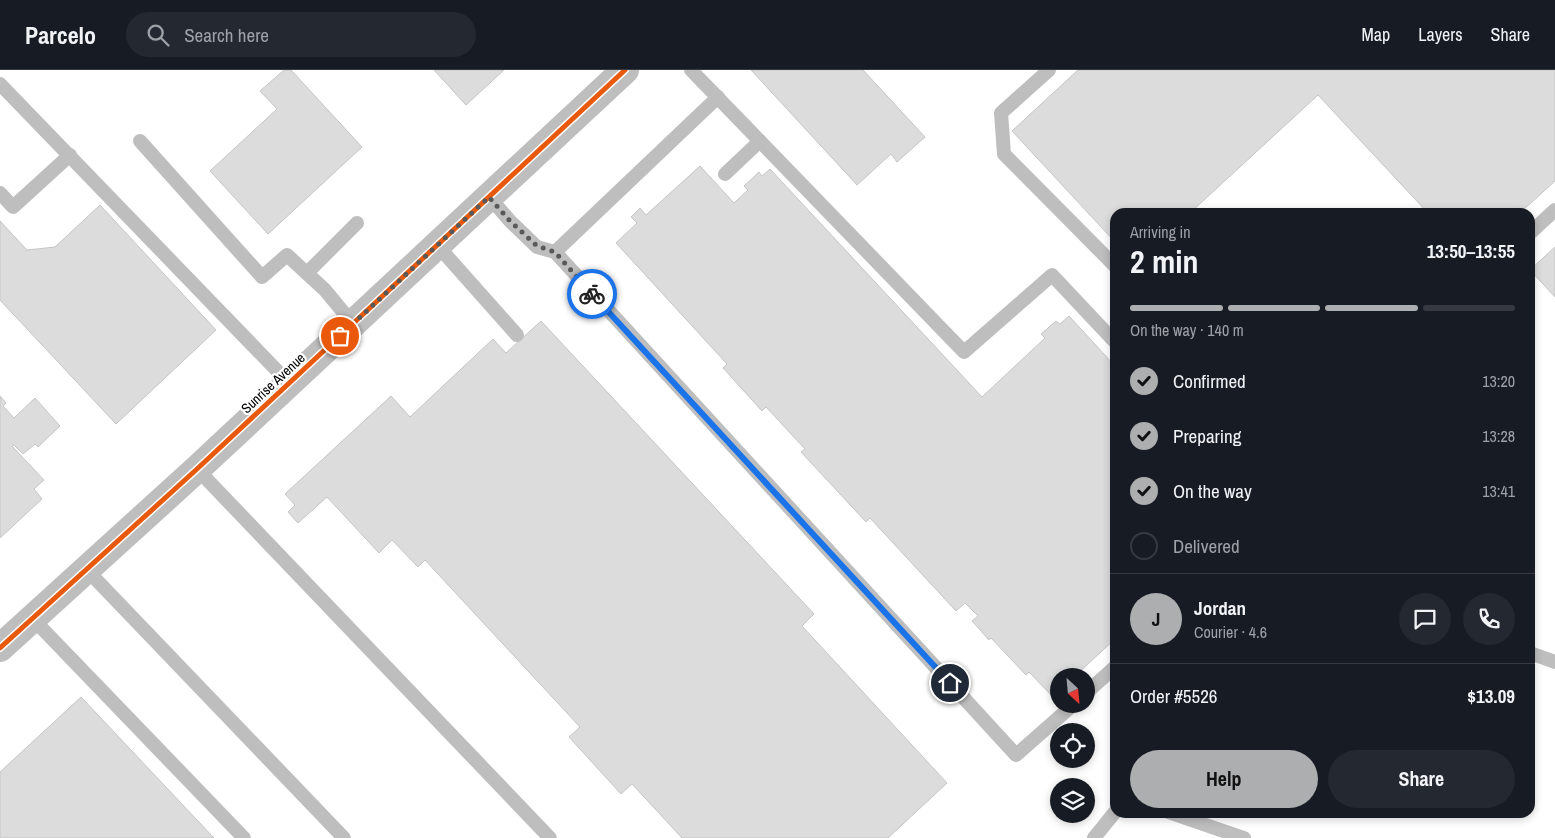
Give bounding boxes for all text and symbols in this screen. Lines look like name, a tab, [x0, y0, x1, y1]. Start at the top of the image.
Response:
search box	[126, 12, 476, 57]
text: Parcelo	[25, 19, 96, 51]
icon: search	[144, 21, 172, 49]
text: Search here	[184, 22, 269, 48]
text: Map	[1362, 22, 1390, 47]
text: Layers	[1418, 22, 1463, 47]
text: Share	[1491, 22, 1530, 47]
text: Arriving in	[1130, 221, 1191, 243]
text: 13:50–13:55	[1427, 238, 1515, 264]
text: 2 min	[1130, 240, 1199, 283]
courier	[567, 269, 617, 319]
icon: bike	[578, 280, 606, 308]
pin	[319, 315, 361, 357]
text: On the way · 140 m	[1130, 319, 1244, 341]
icon: bag	[326, 322, 354, 350]
street label: Sunrise Avenue	[237, 349, 309, 417]
icon: check	[1130, 367, 1158, 395]
text: Confirmed	[1173, 368, 1246, 394]
text: 13:20	[1482, 370, 1515, 392]
icon: check	[1130, 422, 1158, 450]
text: Preparing	[1173, 423, 1241, 449]
text: 13:28	[1482, 425, 1515, 447]
icon: check	[1130, 477, 1158, 505]
text: On the way	[1173, 478, 1252, 504]
text: 13:41	[1482, 480, 1515, 502]
text: Delivered	[1173, 533, 1240, 559]
button: chat	[1399, 593, 1451, 645]
button: phone	[1463, 593, 1515, 645]
text: Jordan	[1194, 595, 1246, 621]
text: J	[1152, 606, 1160, 632]
text: Courier · 4.6	[1194, 621, 1267, 643]
pin	[929, 662, 971, 704]
north arrow	[1050, 668, 1095, 712]
map controls	[1050, 668, 1095, 823]
icon: home	[936, 669, 964, 697]
text: Order #5526	[1130, 683, 1217, 709]
text: $13.09	[1467, 683, 1515, 709]
button: locate	[1050, 723, 1095, 768]
button: Help	[1130, 750, 1318, 808]
button: Share	[1328, 750, 1515, 808]
button: layers	[1050, 778, 1095, 823]

